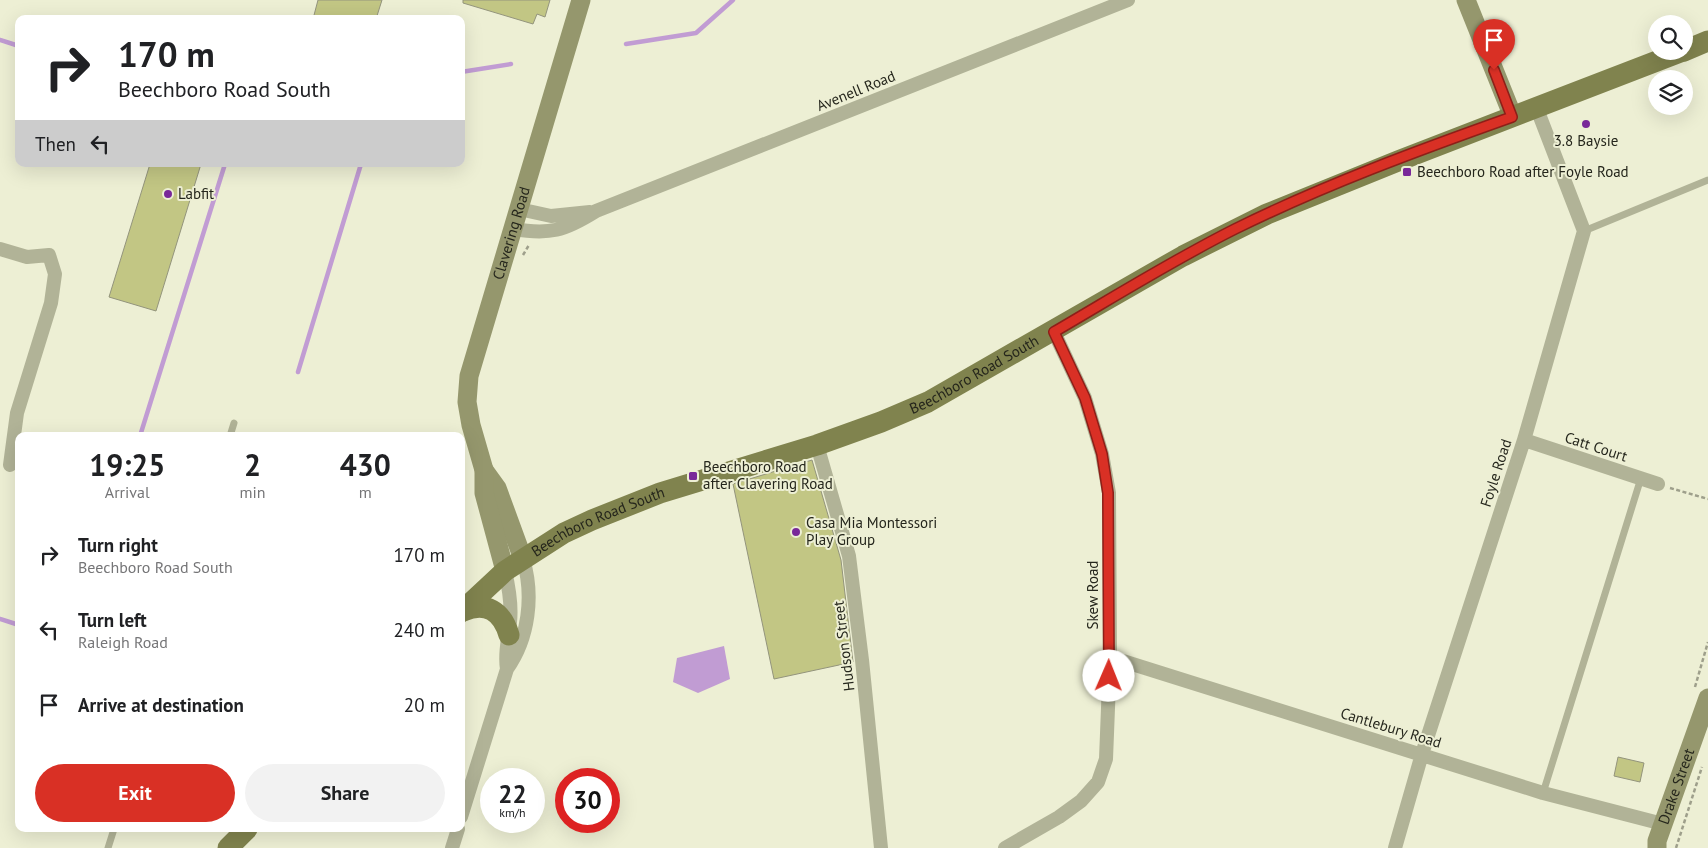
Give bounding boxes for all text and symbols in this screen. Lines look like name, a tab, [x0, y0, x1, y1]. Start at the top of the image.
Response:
map controls	[1648, 15, 1693, 115]
button: search	[1648, 15, 1693, 60]
pin	[1473, 19, 1515, 70]
icon: arrive	[1480, 26, 1508, 54]
text: 170 m	[118, 31, 215, 77]
icon: right	[35, 35, 100, 100]
street label: Avenell Road	[814, 66, 898, 115]
button: layers	[1648, 70, 1693, 115]
text: Beechboro Road South	[118, 75, 331, 103]
marker: 3.8 Baysie	[1580, 118, 1592, 130]
icon: left	[86, 130, 114, 158]
place label: 3.8 Baysie	[1554, 131, 1618, 150]
text: Then	[35, 132, 76, 156]
place label: Beechboro Road after Foyle Road	[1417, 162, 1629, 181]
marker: Beechboro Road after Foyle Road	[1401, 166, 1413, 178]
place label: Labfit	[178, 184, 214, 203]
street label: Clavering Road	[488, 184, 534, 282]
marker: Labfit	[162, 188, 174, 200]
street label: Beechboro Road South	[906, 331, 1042, 418]
street label: Catt Court	[1562, 427, 1630, 466]
street label: Foyle Road	[1476, 436, 1515, 509]
text: 19:25	[89, 445, 165, 484]
text: 2	[244, 445, 261, 484]
text: 430	[340, 445, 391, 484]
place label: Beechboro Road after Clavering Road	[703, 457, 833, 493]
marker: Beechboro Road after Clavering Road	[687, 470, 699, 482]
text: Arrival	[105, 482, 150, 502]
text: min	[240, 482, 266, 502]
text: m	[359, 482, 372, 502]
street label: Beechboro Road South	[528, 482, 667, 561]
place label: Casa Mia Montessori Play Group	[806, 513, 937, 549]
marker: Casa Mia Montessori Play Group	[790, 526, 802, 538]
text: Turn right	[78, 533, 158, 557]
icon: right	[35, 541, 63, 569]
text: 170 m	[393, 543, 445, 567]
text: Beechboro Road South	[78, 557, 233, 577]
street label: Skew Road	[1083, 561, 1102, 629]
street label: Hudson Street	[829, 600, 858, 692]
text: Turn left	[78, 608, 147, 632]
icon: left	[35, 616, 63, 644]
text: 240 m	[393, 618, 445, 642]
text: Raleigh Road	[78, 632, 168, 652]
position arrow	[1082, 649, 1134, 701]
icon: arrive	[35, 691, 63, 719]
text: Arrive at destination	[78, 693, 244, 717]
text: 20 m	[404, 693, 445, 717]
street label: Cantlebury Road	[1338, 703, 1444, 752]
street label: Drake Street	[1654, 746, 1698, 827]
button: Exit	[35, 764, 235, 822]
button: Share	[245, 764, 445, 822]
speed limit sign: 30	[555, 768, 620, 833]
text: 22	[498, 778, 527, 810]
text: km/h	[499, 805, 526, 820]

